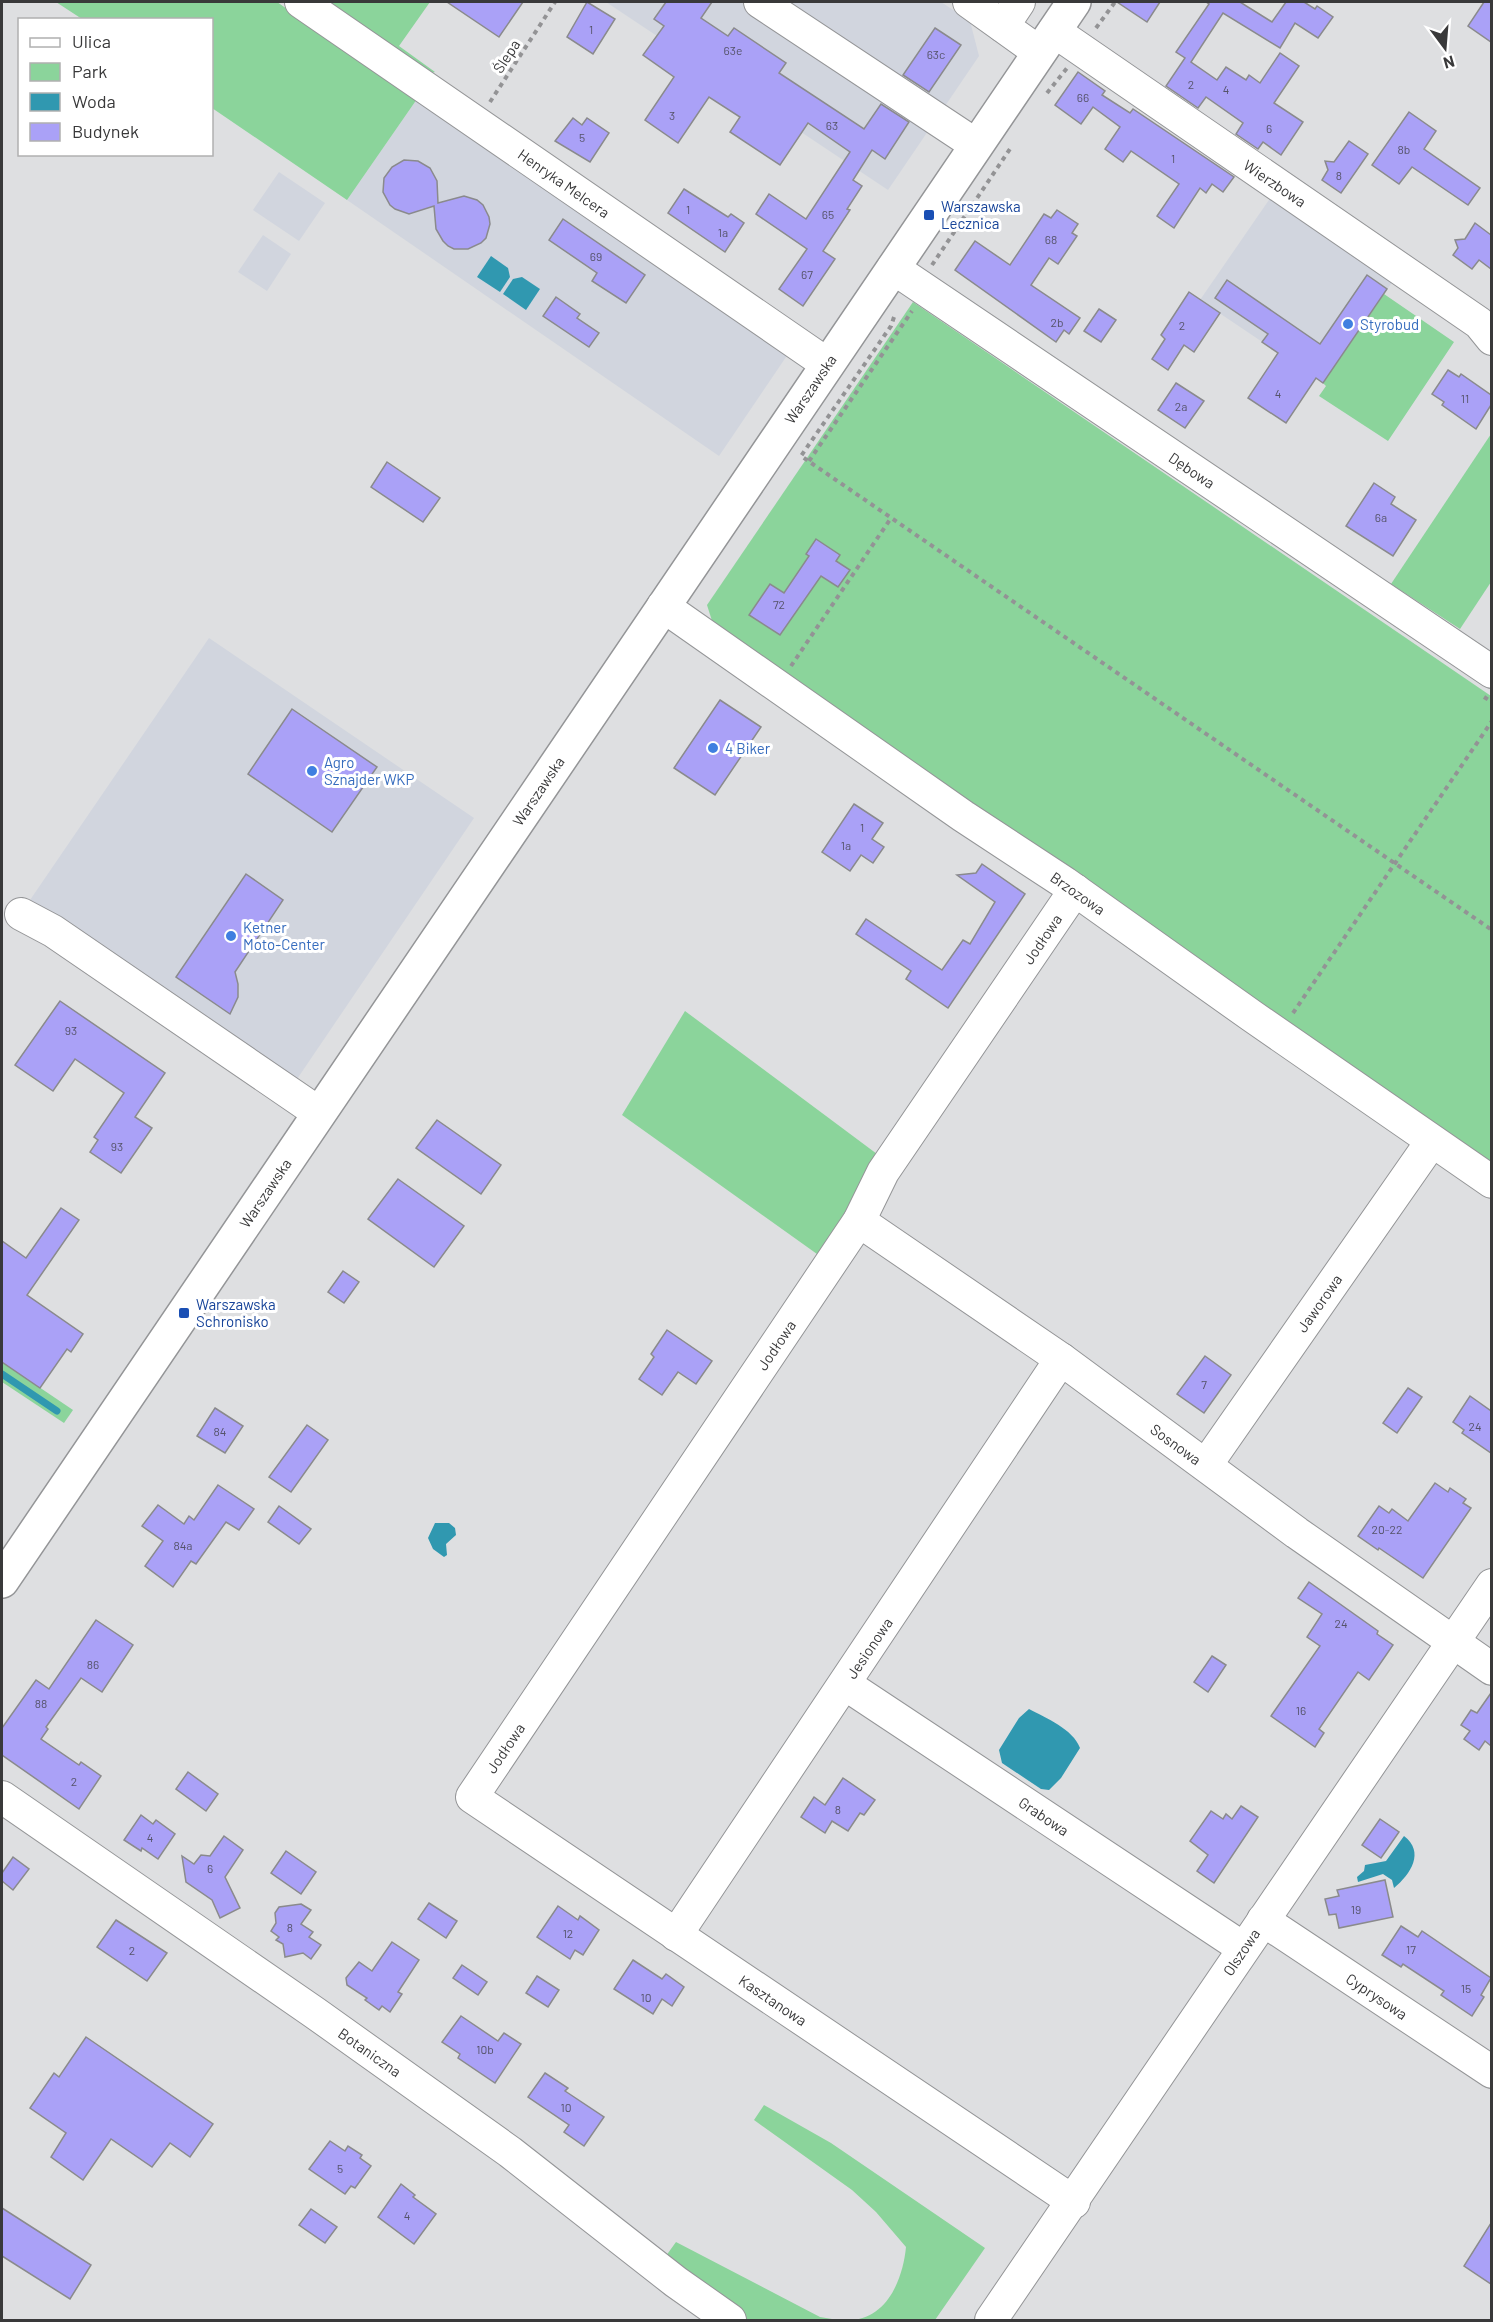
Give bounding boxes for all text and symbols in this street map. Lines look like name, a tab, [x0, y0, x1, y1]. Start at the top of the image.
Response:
legend	[18, 18, 213, 156]
north arrow	[1415, 18, 1475, 78]
house number: 1	[589, 22, 593, 36]
text: Ulica	[72, 30, 111, 52]
street label: Ślepa	[489, 36, 523, 76]
house number: 63e	[724, 43, 742, 57]
house number: 63c	[927, 47, 945, 61]
text: N	[1442, 52, 1457, 73]
text: Park	[72, 60, 107, 82]
house number: 2	[1188, 77, 1194, 91]
house number: 4	[1223, 82, 1229, 96]
text: Woda	[72, 90, 116, 112]
house number: 66	[1077, 90, 1089, 104]
house number: 3	[669, 108, 675, 122]
house number: 63	[826, 118, 838, 132]
text: Budynek	[72, 120, 139, 142]
house number: 6	[1266, 121, 1272, 135]
house number: 5	[579, 130, 585, 144]
house number: 8b	[1398, 142, 1410, 156]
street label: Henryka Melcera	[515, 145, 613, 221]
house number: 1	[1171, 151, 1175, 165]
street label: Wierzbowa	[1240, 156, 1310, 210]
house number: 8	[1336, 168, 1342, 182]
place label: Warszawska Lecznica	[941, 197, 1021, 232]
house number: 1	[686, 202, 690, 216]
house number: 65	[822, 207, 834, 221]
marker: Warszawska Lecznica	[922, 208, 936, 222]
house number: 1a	[718, 225, 728, 239]
house number: 68	[1045, 232, 1057, 246]
house number: 69	[590, 249, 602, 263]
house number: 67	[801, 267, 813, 281]
house number: 2b	[1051, 315, 1063, 329]
place label: Styrobud	[1360, 315, 1419, 333]
marker: Styrobud	[1341, 317, 1355, 331]
house number: 2	[1179, 318, 1185, 332]
street label: Warszawska	[780, 351, 840, 427]
house number: 4	[1275, 386, 1281, 400]
house number: 11	[1461, 391, 1469, 405]
house number: 2a	[1175, 399, 1187, 413]
street label: Dębowa	[1166, 448, 1218, 492]
house number: 6a	[1375, 510, 1387, 524]
house number: 72	[773, 597, 785, 611]
place label: 4 Biker	[725, 739, 771, 757]
marker: 4 Biker	[706, 741, 720, 755]
place label: Agro Sznajder WKP	[324, 753, 414, 788]
street label: Warszawska	[508, 753, 568, 829]
marker: Agro Sznajder WKP	[305, 764, 319, 778]
house number: 1	[860, 820, 864, 834]
house number: 1a	[841, 838, 851, 852]
street label: Brzozowa	[1047, 868, 1109, 918]
street label: Jodłowa	[1019, 911, 1065, 967]
place label: Ketner Moto-Center	[243, 918, 326, 953]
marker: Ketner Moto-Center	[224, 929, 238, 943]
house number: 93	[65, 1023, 77, 1037]
house number: 93	[111, 1139, 123, 1153]
street label: Warszawska	[235, 1155, 295, 1231]
street label: Jaworowa	[1293, 1271, 1345, 1335]
place label: Warszawska Schronisko	[196, 1295, 276, 1330]
marker: Warszawska Schronisko	[177, 1306, 191, 1320]
street label: Jodłowa	[753, 1317, 799, 1373]
house number: 7	[1201, 1377, 1207, 1391]
house number: 24	[1468, 1419, 1482, 1433]
street label: Sosnowa	[1147, 1420, 1205, 1468]
house number: 84	[214, 1424, 226, 1438]
house number: 20-22	[1372, 1522, 1402, 1536]
house number: 84a	[174, 1538, 193, 1552]
street label: Jesionowa	[842, 1614, 896, 1682]
house number: 24	[1334, 1616, 1348, 1630]
house number: 86	[87, 1657, 99, 1671]
house number: 88	[35, 1696, 47, 1710]
house number: 16	[1296, 1703, 1306, 1717]
street label: Jodłowa	[482, 1720, 528, 1776]
house number: 2	[71, 1774, 77, 1788]
street label: Grabowa	[1016, 1793, 1072, 1839]
house number: 8	[835, 1802, 841, 1816]
house number: 4	[147, 1830, 153, 1844]
house number: 6	[207, 1861, 213, 1875]
house number: 19	[1351, 1902, 1361, 1916]
house number: 8	[287, 1920, 293, 1934]
street label: Olszowa	[1219, 1925, 1263, 1979]
house number: 12	[563, 1926, 573, 1940]
house number: 17	[1406, 1942, 1416, 1956]
house number: 2	[129, 1943, 135, 1957]
street label: Cyprysowa	[1343, 1969, 1411, 2023]
street label: Kasztanowa	[736, 1971, 810, 2029]
house number: 15	[1461, 1981, 1471, 1995]
house number: 10	[641, 1990, 651, 2004]
street label: Botaniczna	[335, 2024, 405, 2080]
house number: 10b	[476, 2042, 494, 2056]
house number: 10	[561, 2100, 571, 2114]
house number: 5	[337, 2161, 343, 2175]
house number: 4	[404, 2208, 410, 2222]

